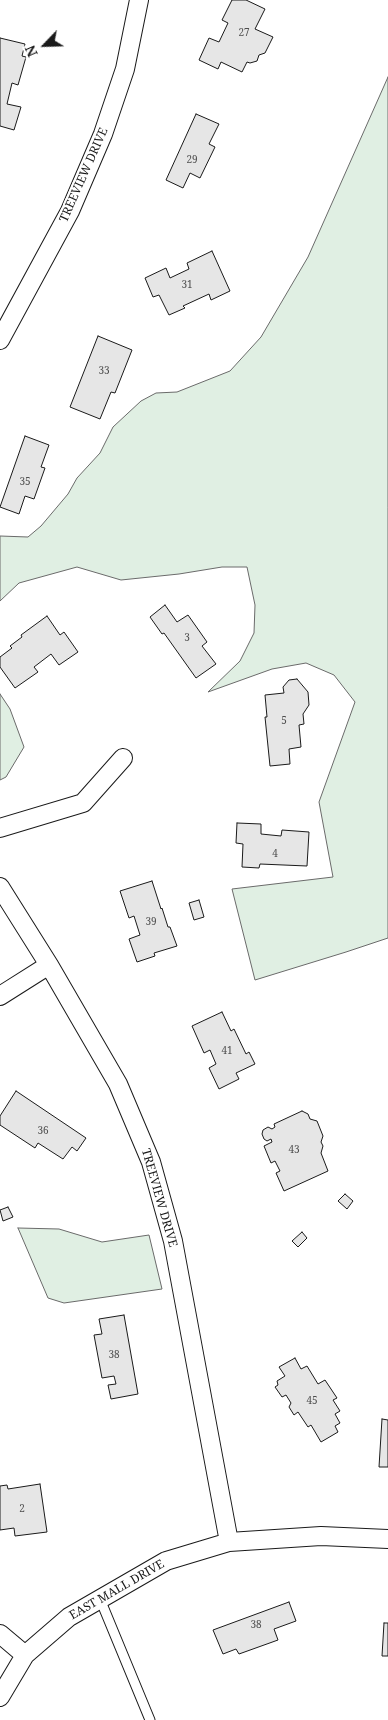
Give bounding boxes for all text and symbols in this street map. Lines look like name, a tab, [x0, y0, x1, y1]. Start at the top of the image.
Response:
north arrow	[20, 20, 70, 70]
house number: 27	[238, 27, 250, 39]
text: N	[20, 42, 42, 60]
street label: TREEVIEW DRIVE	[57, 126, 111, 224]
house number: 29	[186, 154, 198, 166]
house number: 31	[181, 279, 193, 291]
house number: 33	[98, 365, 110, 377]
house number: 35	[19, 476, 31, 488]
house number: 3	[184, 632, 190, 644]
house number: 5	[281, 715, 287, 727]
house number: 4	[272, 848, 278, 860]
house number: 39	[145, 916, 157, 928]
house number: 41	[221, 1045, 233, 1057]
house number: 36	[37, 1125, 49, 1137]
house number: 43	[288, 1144, 300, 1156]
street label: TREEVIEW DRIVE	[138, 1147, 180, 1249]
house number: 38	[108, 1349, 120, 1361]
house number: 45	[306, 1395, 318, 1407]
house number: 2	[19, 1503, 25, 1515]
street label: EAST MALL DRIVE	[67, 1557, 167, 1623]
house number: 38	[250, 1619, 262, 1631]

